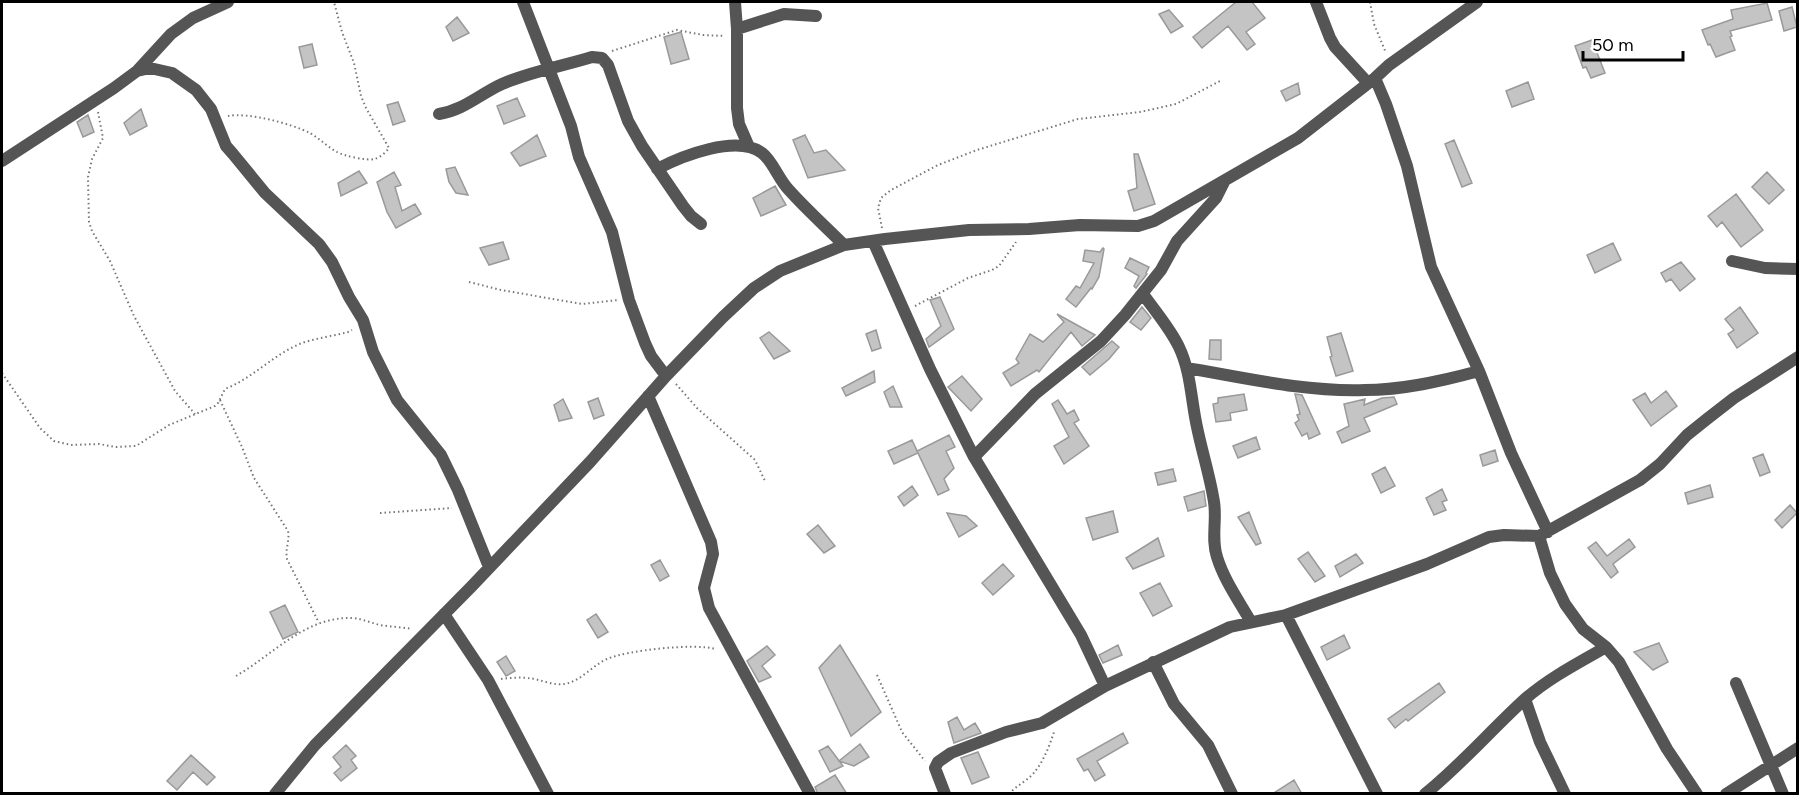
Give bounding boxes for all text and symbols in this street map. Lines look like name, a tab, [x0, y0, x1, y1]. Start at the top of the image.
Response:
scale bar	[1583, 24, 1684, 62]
text: 50 m	[1592, 34, 1634, 56]

